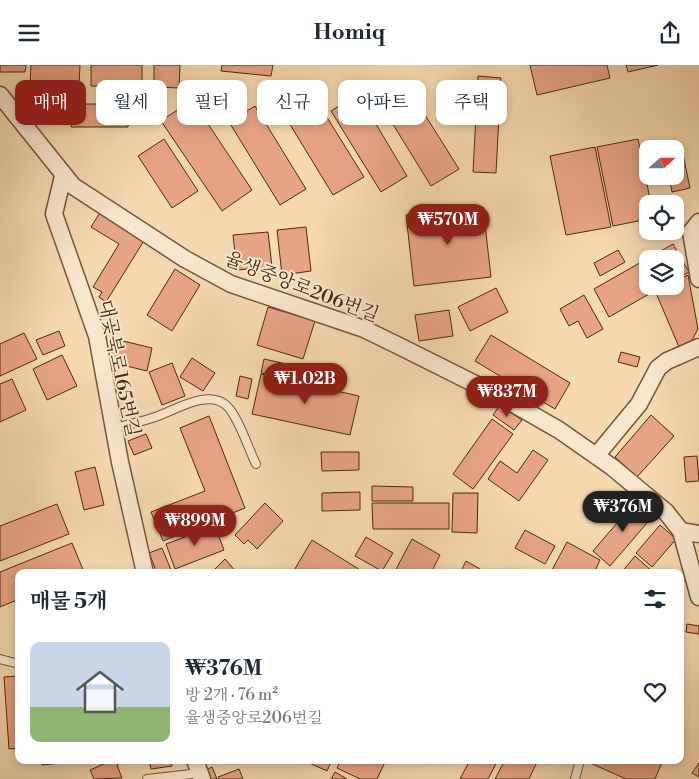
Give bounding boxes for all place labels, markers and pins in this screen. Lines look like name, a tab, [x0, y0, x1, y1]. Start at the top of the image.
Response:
pin: ₩570M	[413, 203, 483, 246]
pin: ₩1.02B	[264, 363, 346, 405]
pin: ₩837M	[472, 375, 542, 418]
pin: ₩376M	[588, 491, 658, 533]
pin: ₩899M	[160, 505, 230, 547]

